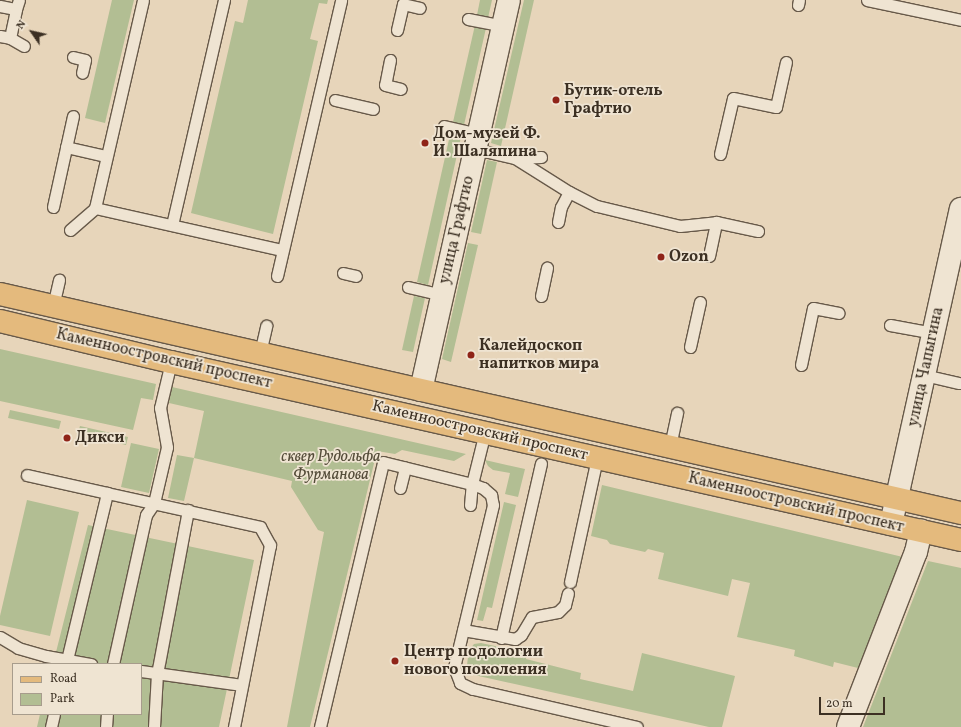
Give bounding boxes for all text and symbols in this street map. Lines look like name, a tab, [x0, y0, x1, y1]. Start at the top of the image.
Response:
north arrow	[12, 12, 52, 52]
text: N	[13, 17, 30, 33]
place label: Бутик-отель Графтио	[564, 81, 663, 119]
marker: Бутик-отель Графтио	[551, 95, 561, 105]
place label: Дом-музей Ф. И. Шаляпина	[433, 124, 541, 162]
marker: Дом-музей Ф. И. Шаляпина	[420, 138, 430, 148]
street label: улица Графтио	[435, 174, 479, 286]
place label: Ozon	[669, 247, 709, 267]
marker: Ozon	[656, 252, 666, 262]
street label: улица Чапыгина	[904, 305, 948, 429]
street label: Каменноостровский проспект	[54, 325, 274, 393]
place label: Калейдоскоп напитков мира	[479, 336, 599, 374]
marker: Калейдоскоп напитков мира	[466, 350, 476, 360]
street label: Каменноостровский проспект	[370, 397, 590, 465]
place label: Дикси	[75, 428, 124, 448]
marker: Дикси	[62, 433, 72, 443]
park label: сквер Рудольфа Фурманова	[281, 447, 381, 485]
street label: Каменноостровский проспект	[686, 469, 906, 537]
place label: Центр подологии нового поколения	[404, 642, 547, 680]
marker: Центр подологии нового поколения	[389, 655, 401, 667]
legend	[12, 663, 142, 715]
text: Road	[50, 671, 77, 687]
scale bar	[821, 689, 887, 715]
text: Park	[50, 691, 75, 707]
text: 20 m	[826, 696, 853, 712]

